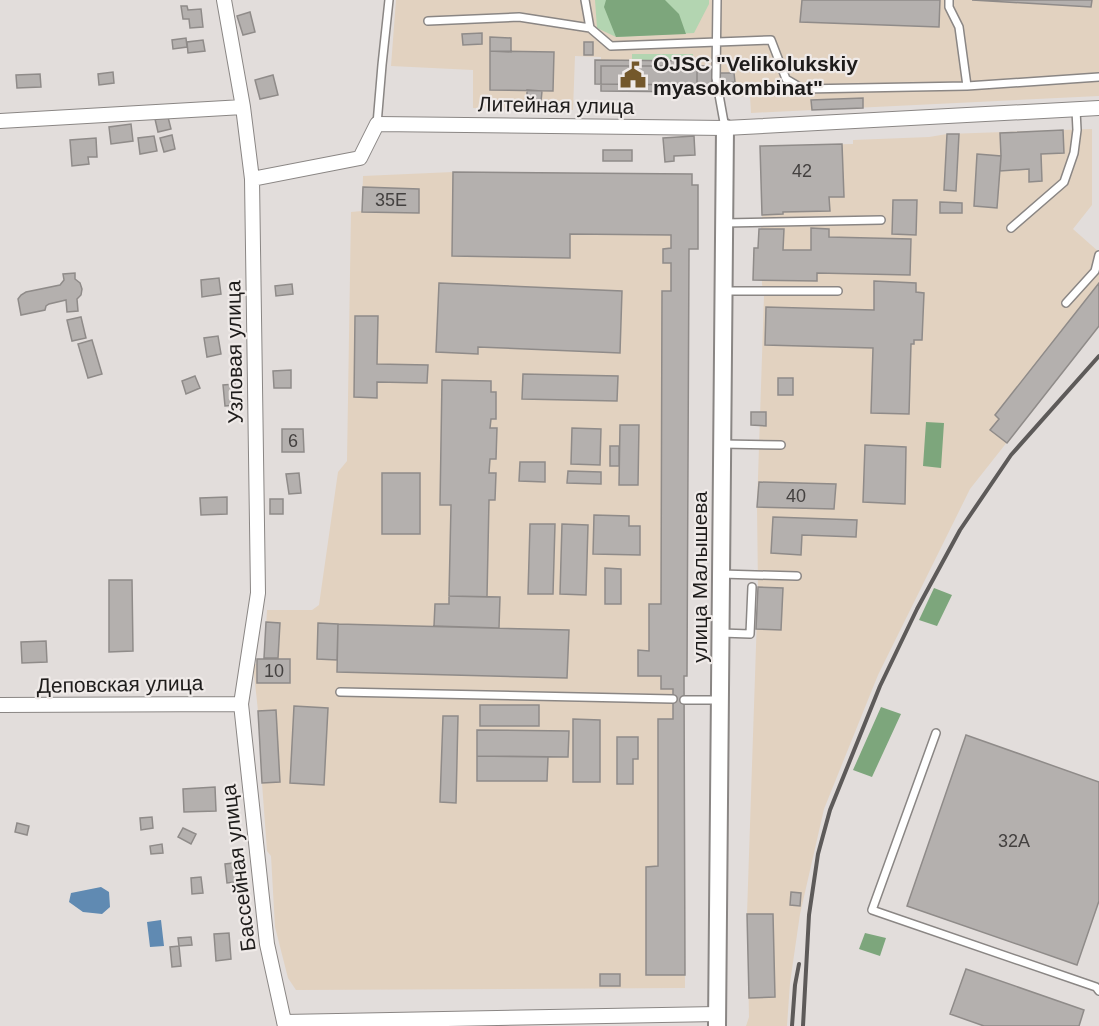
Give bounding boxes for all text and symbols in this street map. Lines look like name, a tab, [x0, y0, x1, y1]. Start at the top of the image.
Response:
place label: OJSC "Velikolukskiy myasokombinat"	[653, 52, 858, 99]
public building icon: OJSC "Velikolukskiy myasokombinat"	[618, 60, 648, 90]
street label: Литейная улица	[478, 92, 635, 118]
house number: 42	[792, 161, 812, 181]
house number: 35Е	[375, 190, 407, 210]
street label: Узловая улица	[221, 280, 247, 424]
house number: 6	[288, 431, 298, 451]
house number: 40	[786, 486, 806, 506]
street label: улица Малышева	[688, 491, 711, 663]
house number: 10	[264, 661, 284, 681]
street label: Деповская улица	[36, 671, 204, 697]
street label: Бассейная улица	[216, 783, 260, 953]
house number: 32А	[998, 831, 1030, 851]

